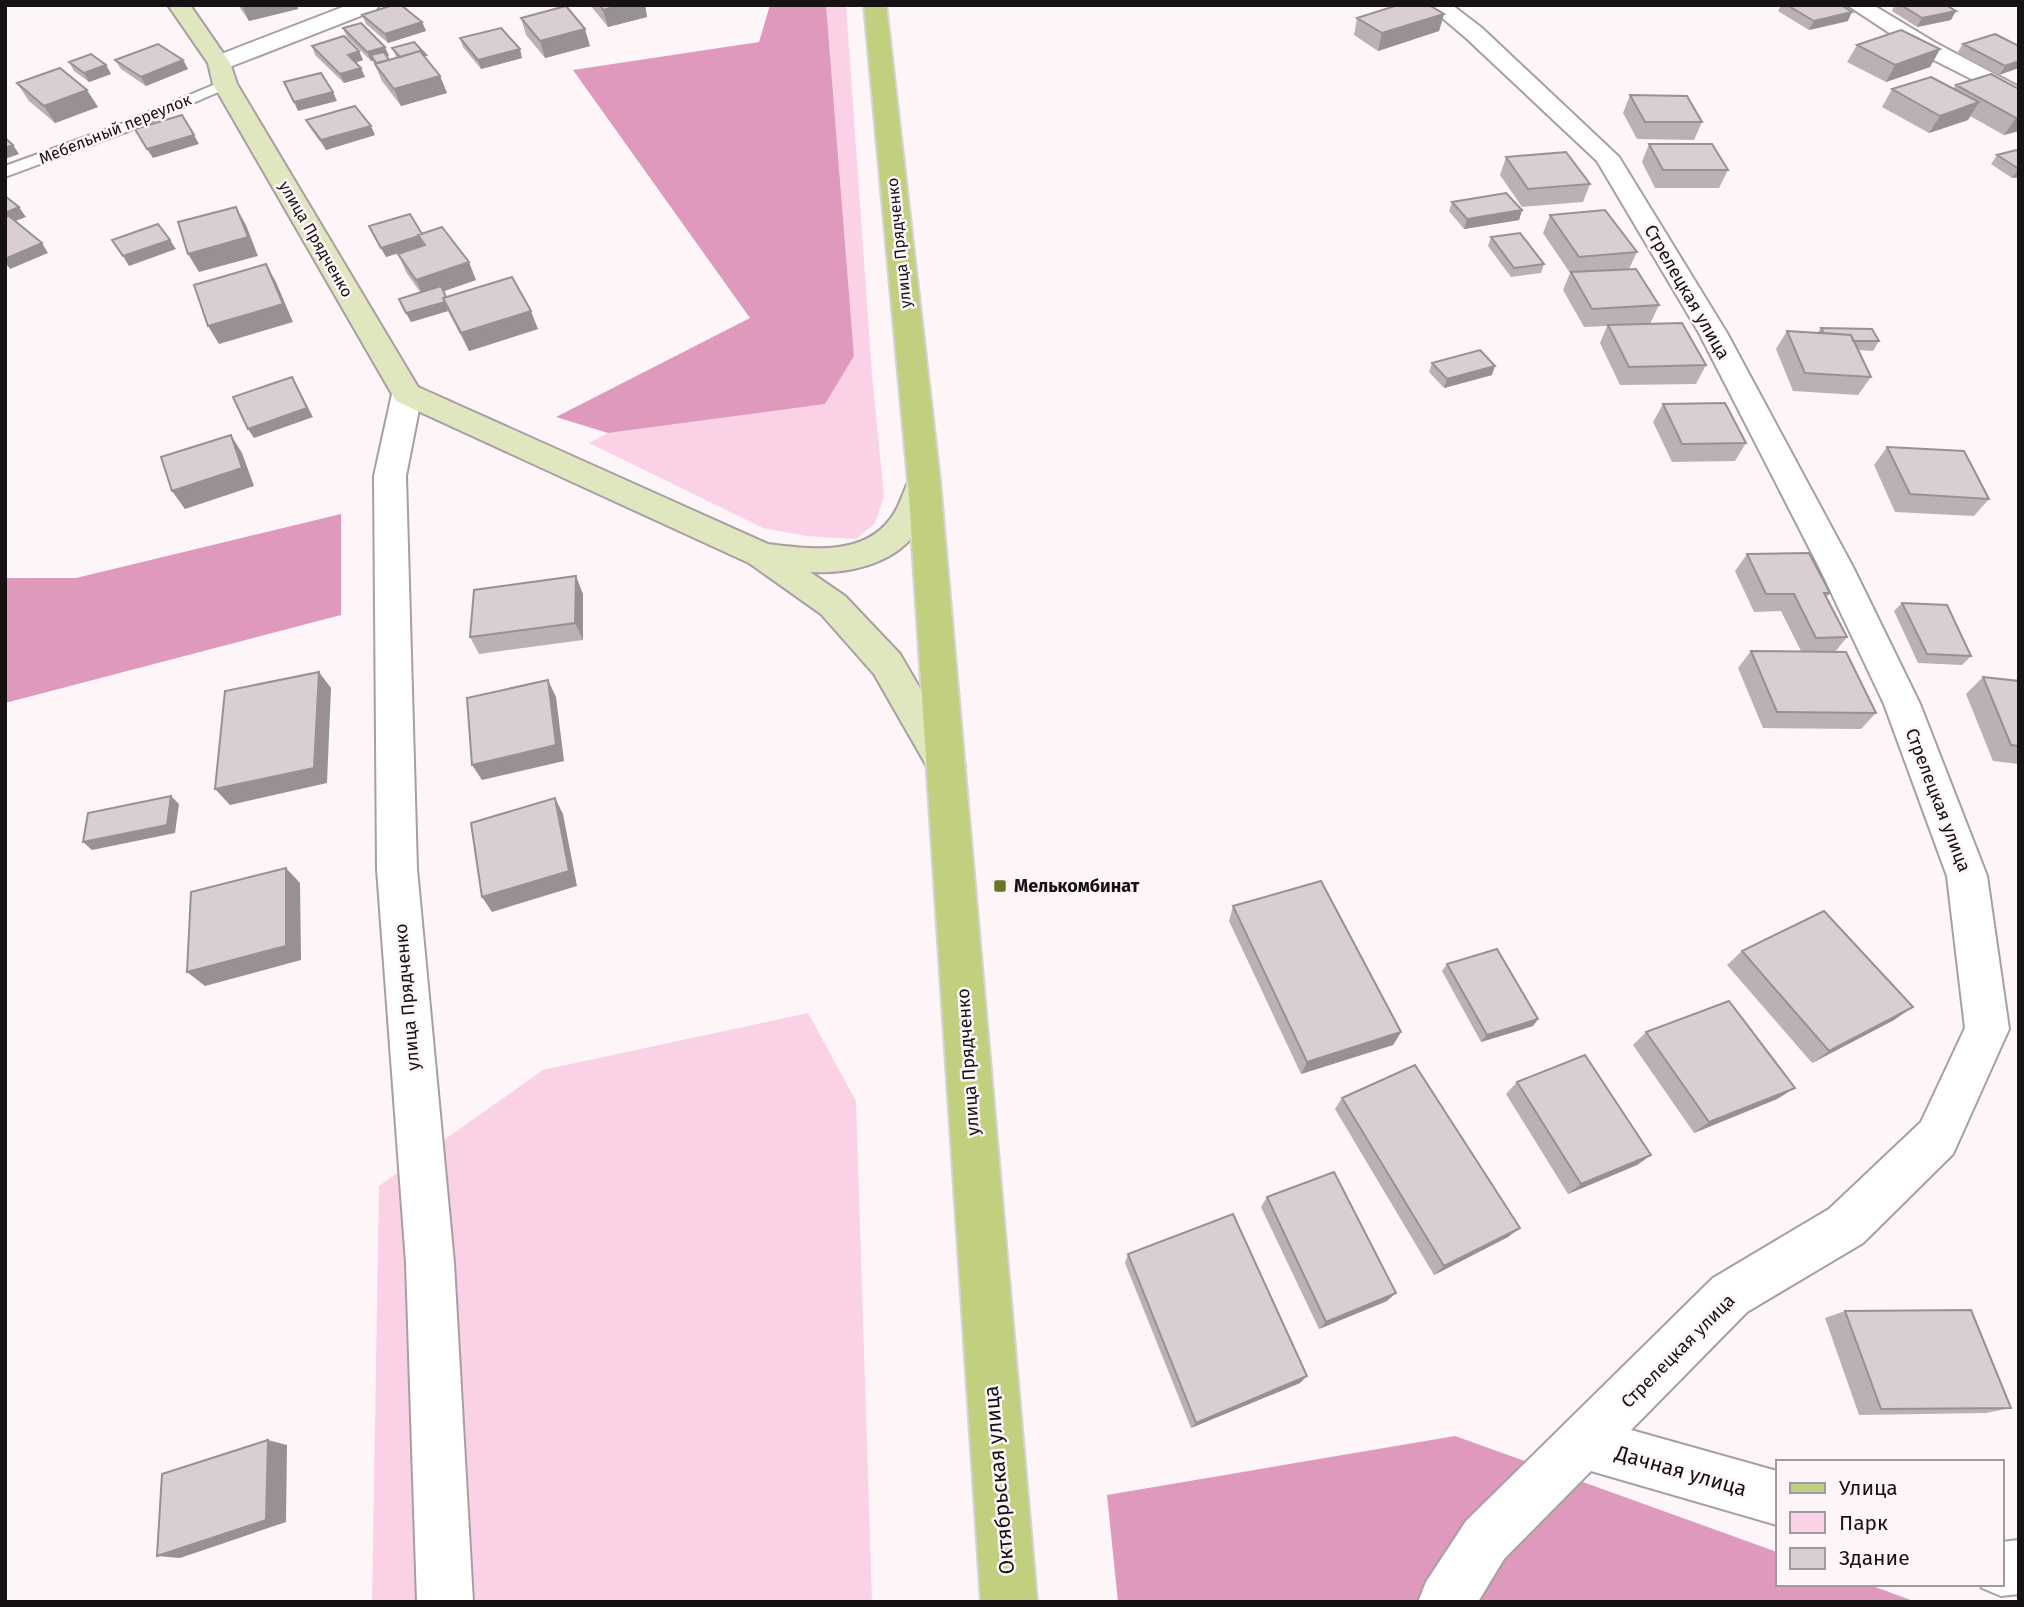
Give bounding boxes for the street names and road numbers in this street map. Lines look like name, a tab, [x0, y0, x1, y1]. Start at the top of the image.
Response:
street label: Мебельный переулок	[36, 90, 194, 168]
street label: улица Прядченко	[275, 177, 357, 301]
street label: улица Прядченко	[883, 177, 915, 309]
street label: Стрелецкая улица	[1639, 221, 1735, 363]
street label: Стрелецкая улица	[1900, 725, 1976, 875]
street label: улица Прядченко	[390, 923, 424, 1071]
street label: улица Прядченко	[952, 988, 984, 1136]
street label: Стрелецкая улица	[1616, 1289, 1740, 1413]
street label: Октябрьская улица	[978, 1385, 1020, 1575]
street label: Дачная улица	[1611, 1440, 1750, 1502]

